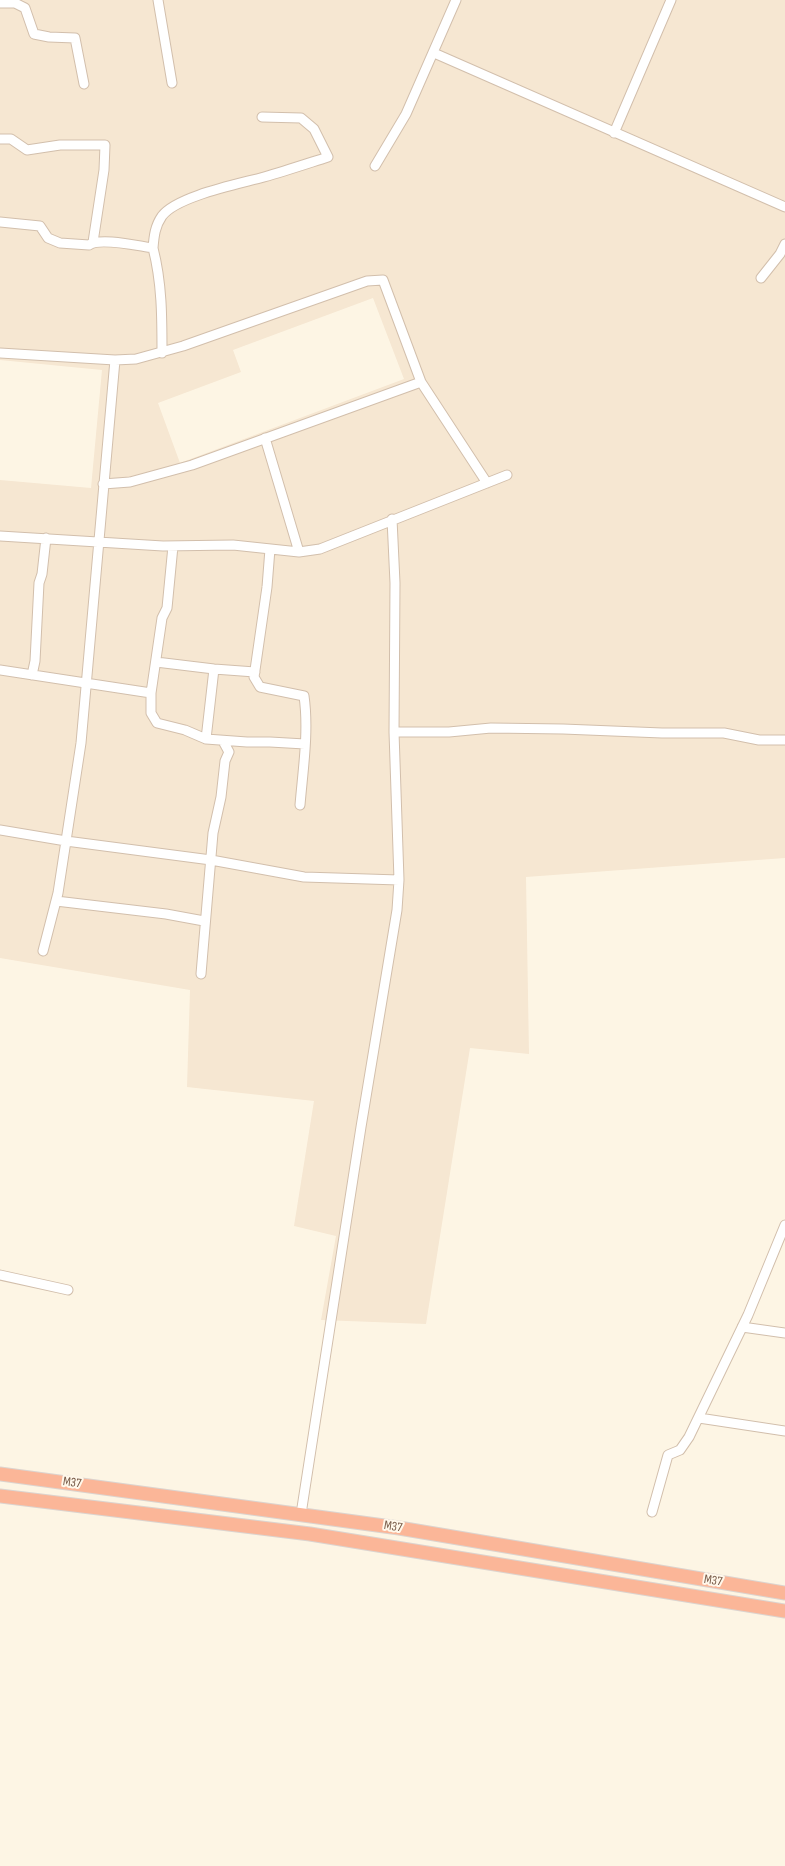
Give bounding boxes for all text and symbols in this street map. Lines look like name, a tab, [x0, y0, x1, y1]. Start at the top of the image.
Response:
street label: M37	[62, 1474, 82, 1492]
street label: M37	[383, 1518, 403, 1536]
street label: M37	[703, 1572, 723, 1590]

